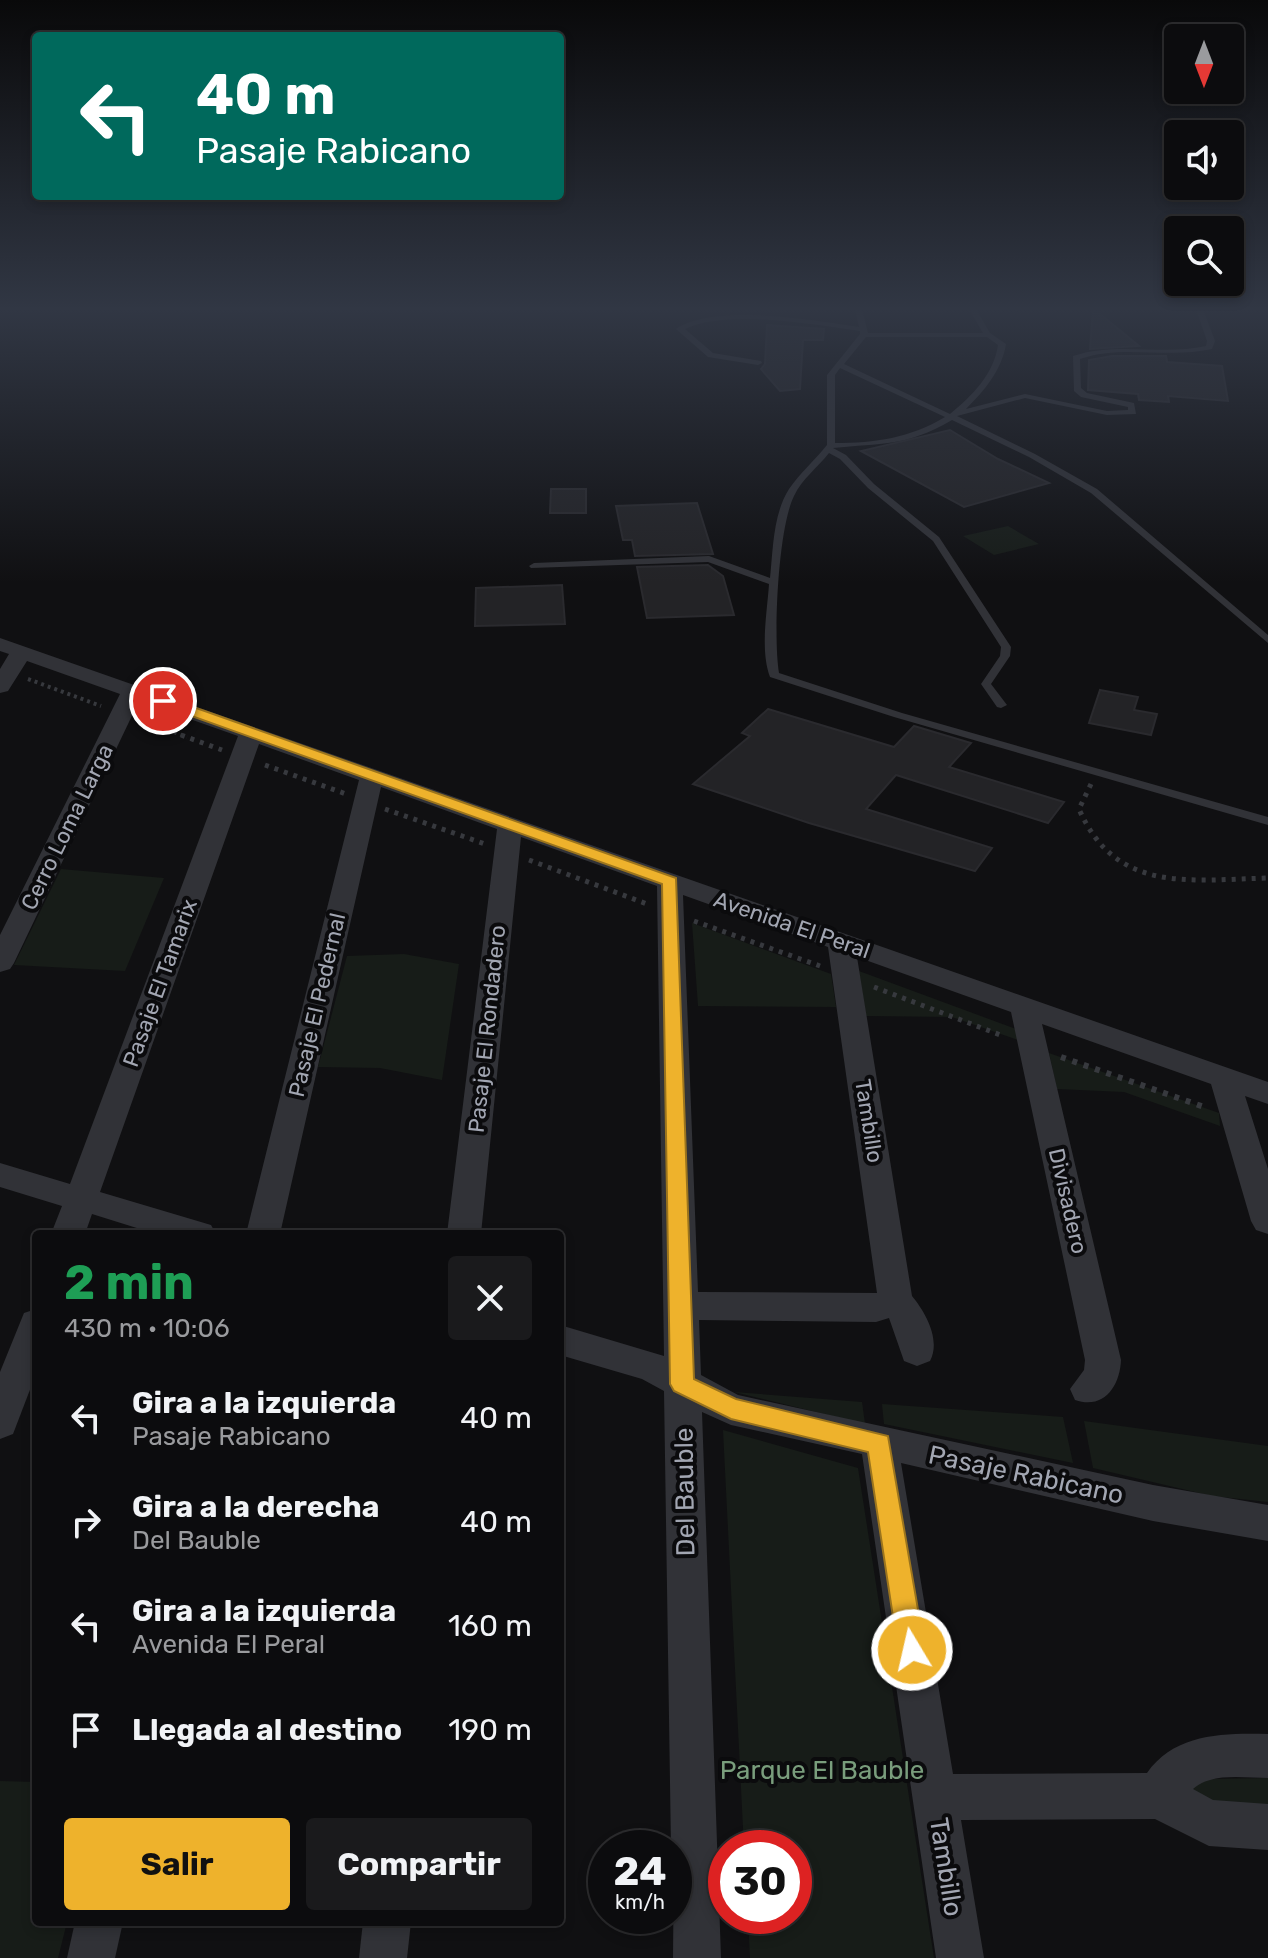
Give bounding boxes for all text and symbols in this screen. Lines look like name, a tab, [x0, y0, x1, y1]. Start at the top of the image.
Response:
north arrow	[1164, 24, 1244, 104]
map controls	[1164, 24, 1244, 296]
text: 40 m	[196, 62, 336, 128]
icon: left	[64, 64, 168, 168]
button: sound	[1164, 120, 1244, 200]
text: Pasaje Rabicano	[196, 129, 471, 172]
button: search	[1164, 216, 1244, 296]
pin	[129, 667, 197, 735]
icon: arrive	[141, 679, 185, 723]
street label: Cerro Loma Larga	[15, 740, 119, 914]
street label: Avenida El Peral	[710, 886, 874, 964]
street label: Pasaje El Tamarix	[117, 895, 203, 1071]
street label: Pasaje El Pedernal	[283, 910, 351, 1100]
street label: Pasaje El Rondadero	[463, 924, 511, 1134]
street label: Tambillo	[849, 1077, 889, 1165]
street label: Divisadero	[1043, 1146, 1093, 1256]
text: 2 min	[64, 1254, 194, 1311]
button: close	[448, 1256, 532, 1340]
text: 430 m · 10:06	[64, 1313, 230, 1344]
text: Gira a la izquierda	[132, 1385, 396, 1421]
icon: left	[64, 1396, 108, 1440]
text: 40 m	[460, 1400, 532, 1436]
text: Pasaje Rabicano	[132, 1421, 331, 1452]
street label: Del Bauble	[668, 1427, 702, 1557]
street label: Pasaje Rabicano	[926, 1439, 1126, 1511]
text: Gira a la derecha	[132, 1489, 379, 1525]
icon: right	[64, 1500, 108, 1544]
text: 40 m	[460, 1504, 532, 1540]
text: Del Bauble	[132, 1525, 261, 1556]
text: Gira a la izquierda	[132, 1593, 396, 1629]
icon: left	[64, 1604, 108, 1648]
text: 160 m	[448, 1608, 532, 1644]
position arrow	[870, 1608, 954, 1692]
text: Avenida El Peral	[132, 1629, 325, 1660]
icon: arrive	[64, 1708, 108, 1752]
text: Llegada al destino	[132, 1712, 402, 1748]
text: 190 m	[448, 1712, 532, 1748]
park label: Parque El Bauble	[720, 1755, 924, 1786]
street label: Tambillo	[923, 1815, 969, 1919]
button: Salir	[64, 1818, 290, 1910]
button: Compartir	[306, 1818, 532, 1910]
speed limit sign: 30	[708, 1830, 812, 1934]
text: 24	[613, 1848, 667, 1895]
text: km/h	[615, 1890, 665, 1914]

